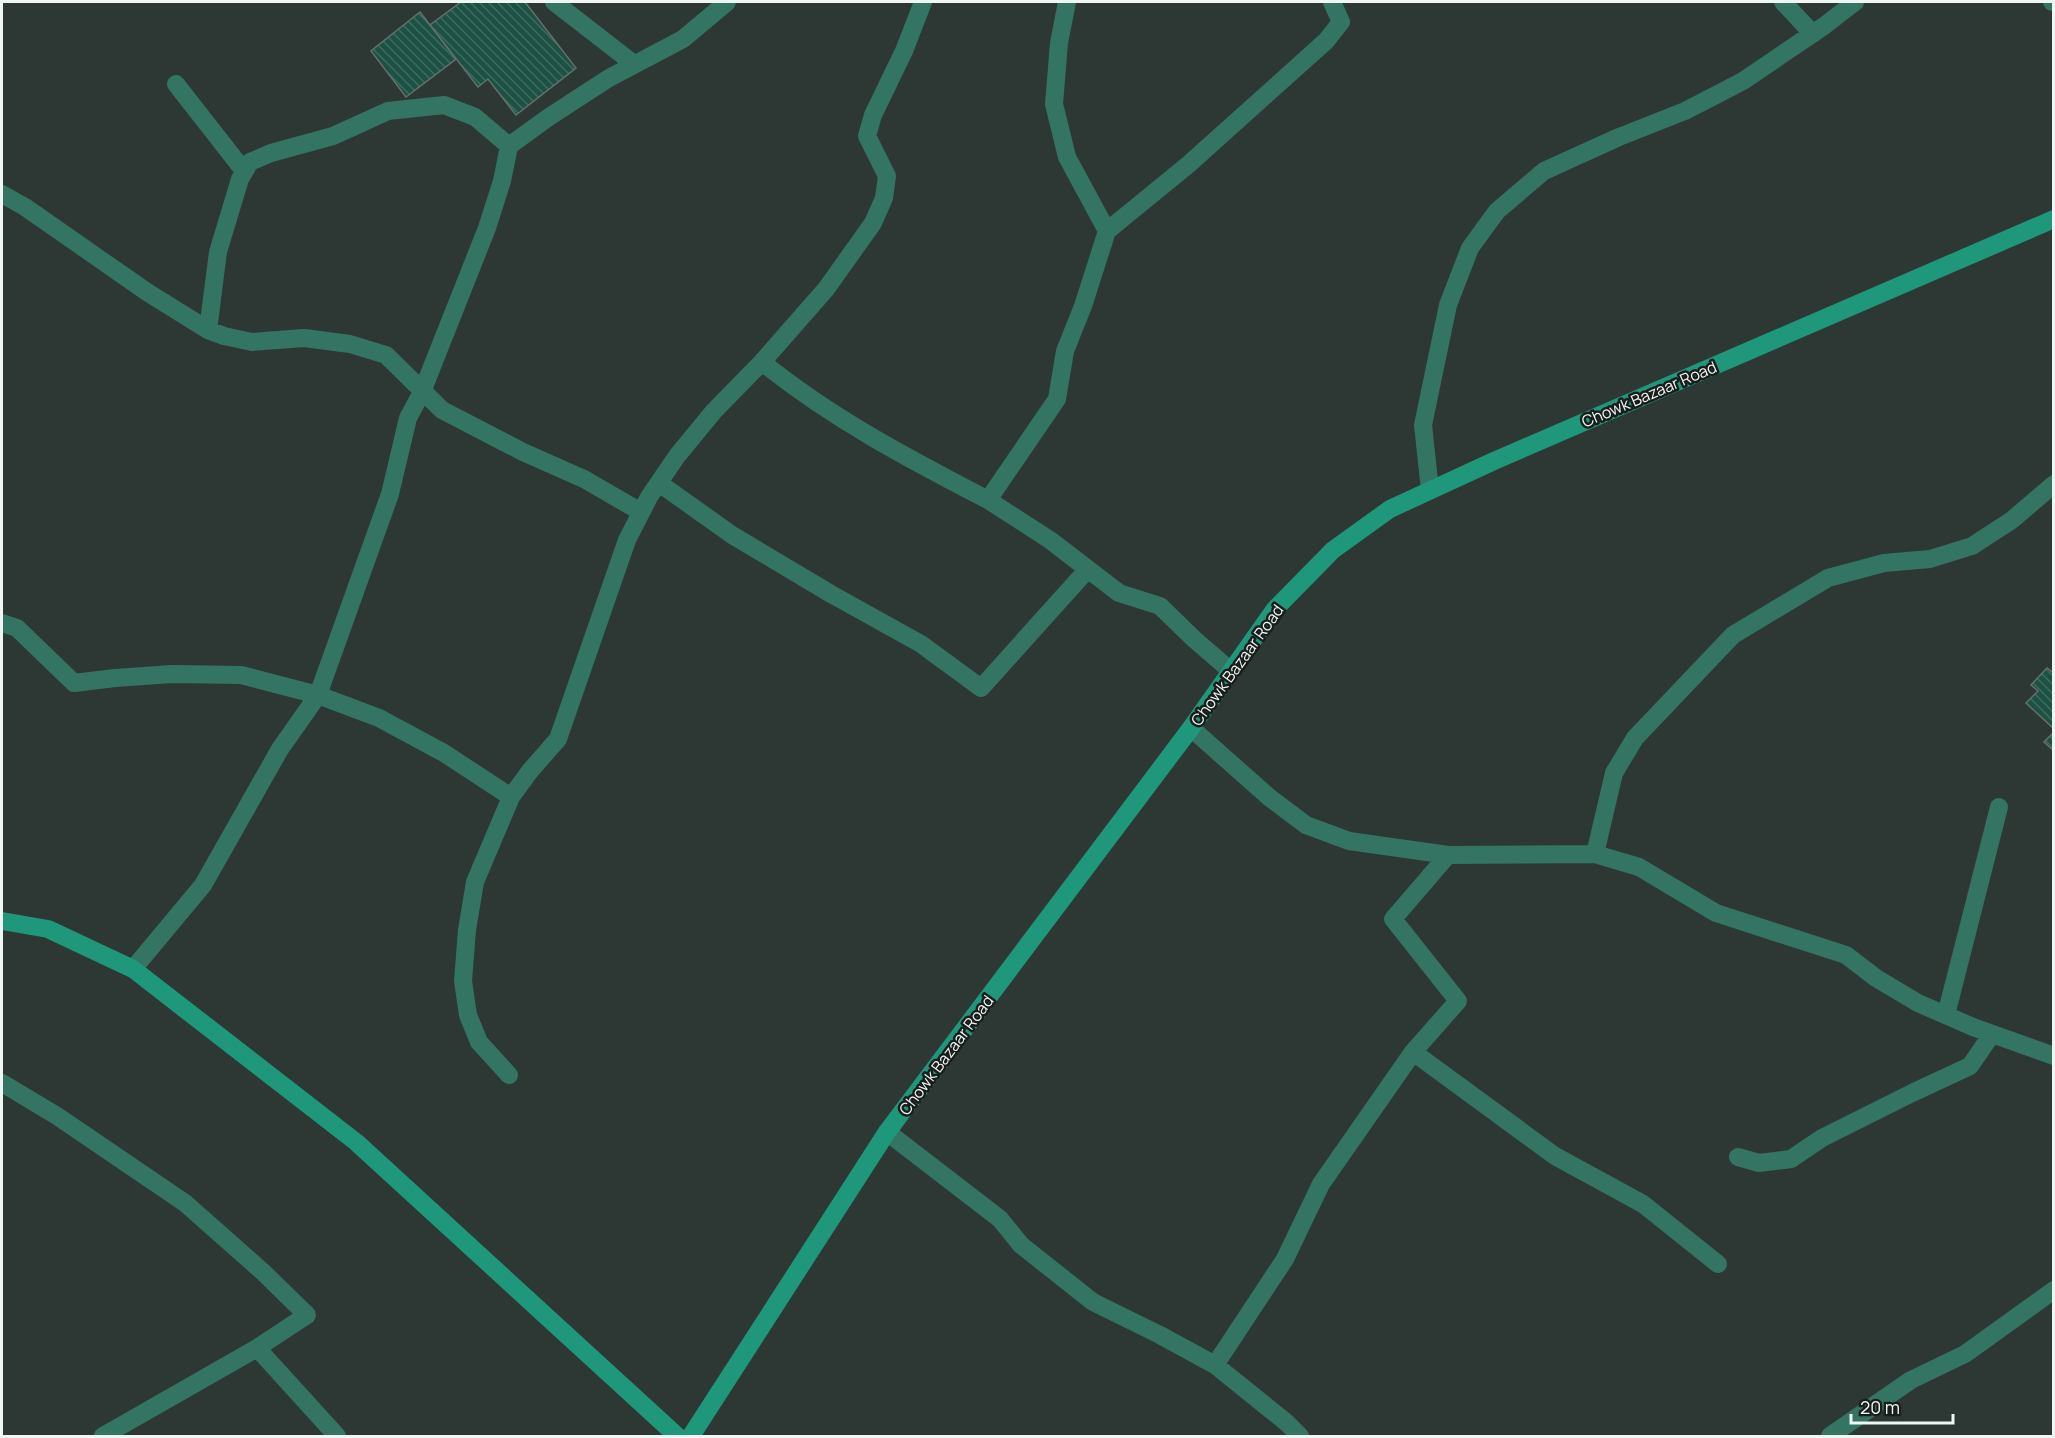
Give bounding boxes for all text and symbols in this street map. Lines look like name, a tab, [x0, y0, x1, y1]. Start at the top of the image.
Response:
street label: Chowk Bazaar Road	[1578, 356, 1720, 432]
street label: Chowk Bazaar Road	[1186, 600, 1288, 730]
street label: Chowk Bazaar Road	[894, 991, 998, 1119]
scale bar	[1851, 1387, 1953, 1425]
text: 20 m	[1860, 1395, 1900, 1419]

